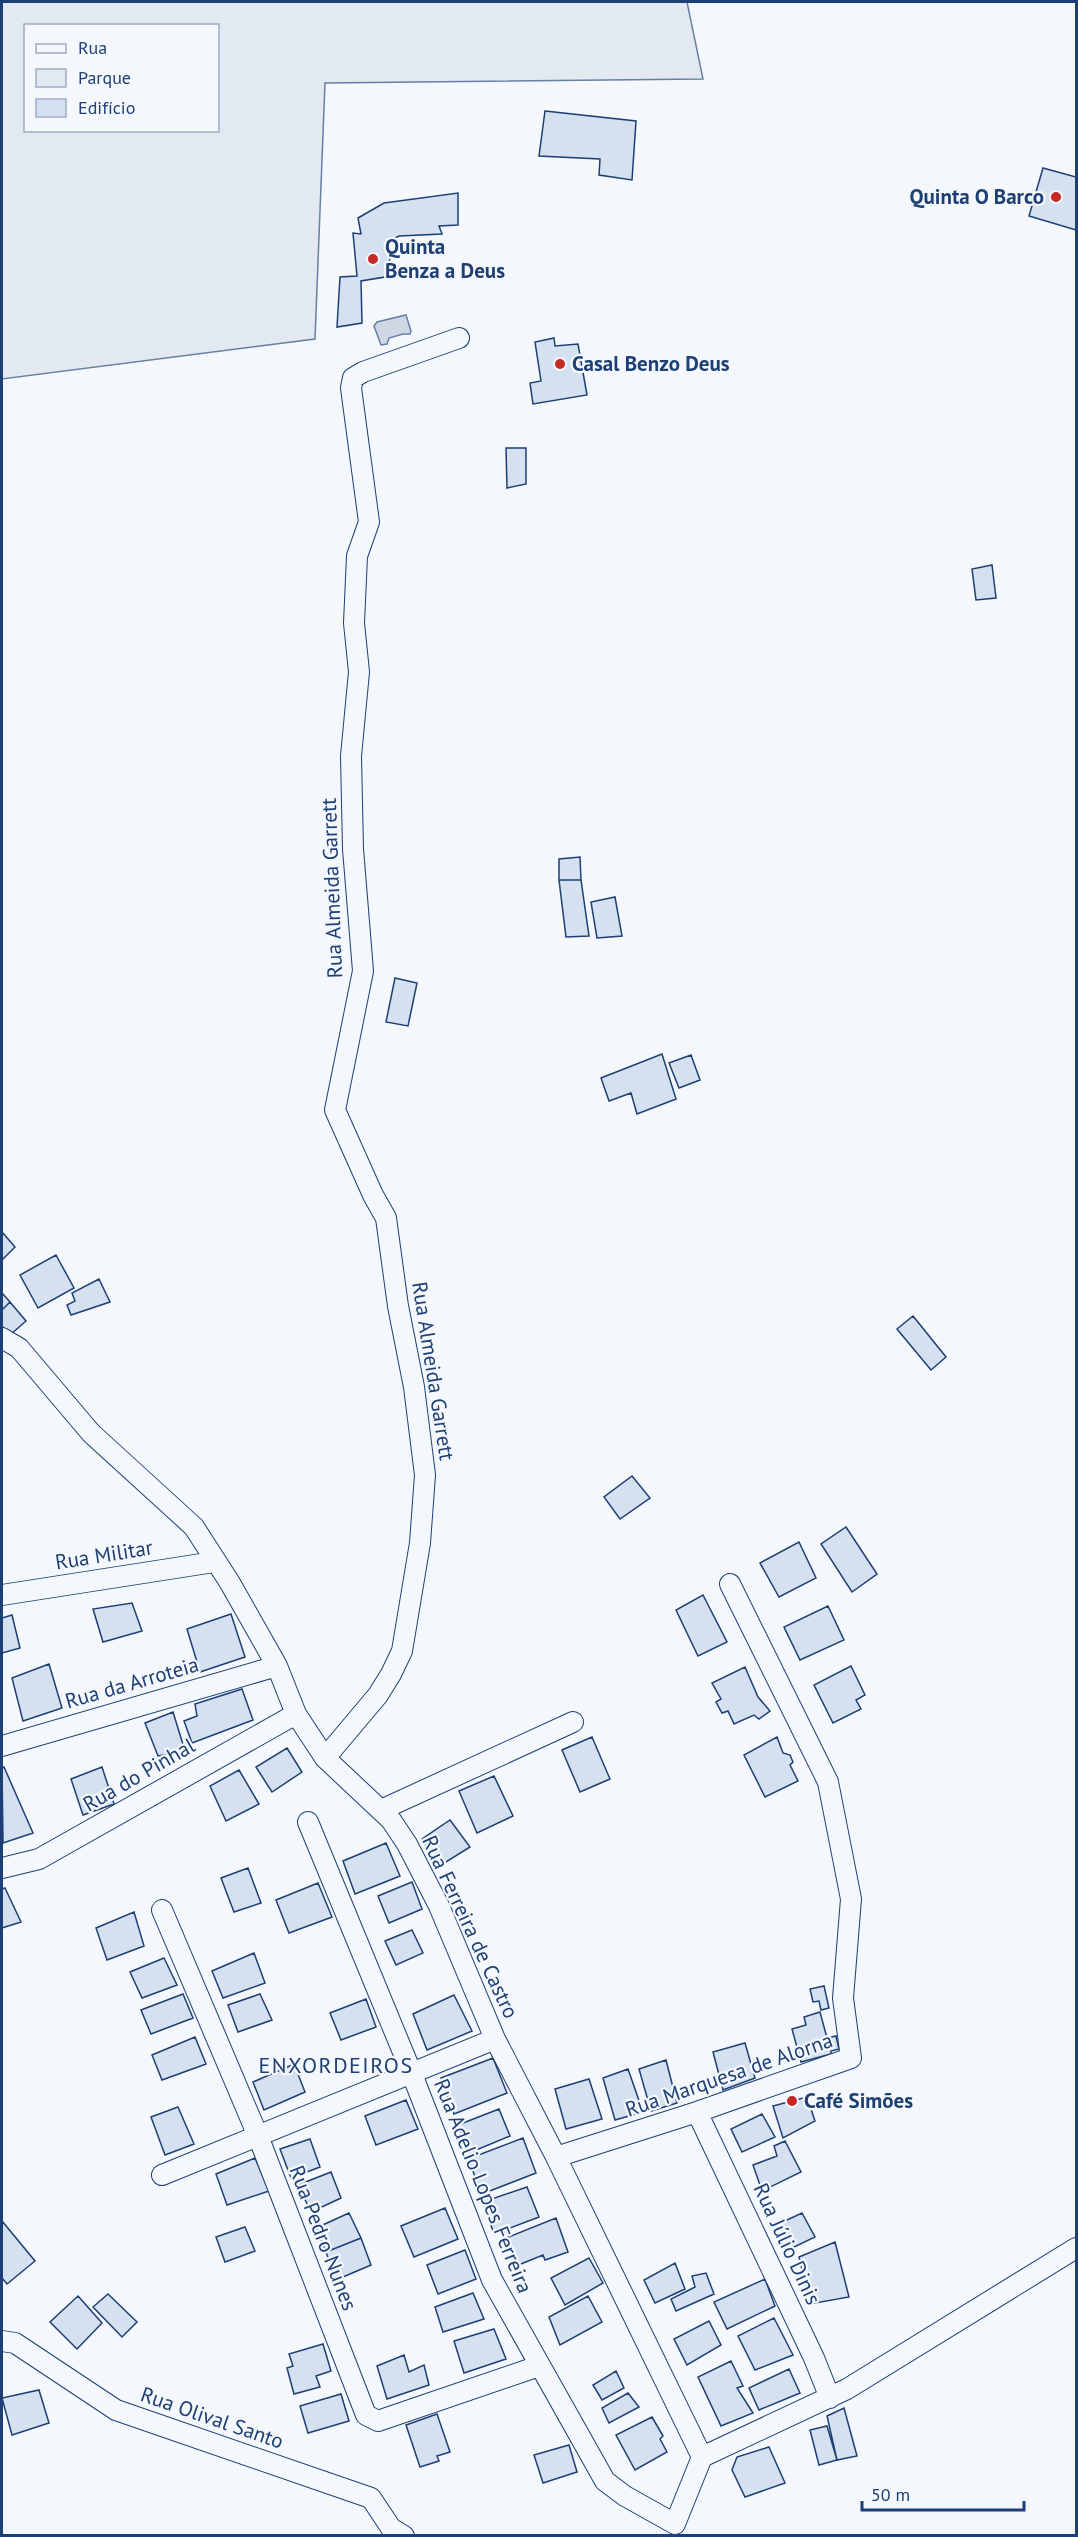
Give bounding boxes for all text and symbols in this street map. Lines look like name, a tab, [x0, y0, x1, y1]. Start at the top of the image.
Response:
legend	[24, 24, 219, 132]
text: Rua	[78, 36, 107, 59]
text: Parque	[78, 66, 131, 89]
text: Edifício	[78, 96, 135, 119]
place label: Quinta O Barco	[909, 183, 1044, 210]
marker: Quinta O Barco	[1049, 190, 1063, 204]
place label: Quinta Benza a Deus	[385, 233, 505, 284]
marker: Quinta Benza a Deus	[366, 252, 380, 266]
place label: Casal Benzo Deus	[572, 350, 730, 377]
marker: Casal Benzo Deus	[553, 357, 567, 371]
street label: Rua Almeida Garrett	[315, 797, 348, 979]
street label: Rua Almeida Garrett	[406, 1280, 461, 1462]
street label: Rua Militar	[53, 1533, 155, 1576]
street label: Rua da Arroteia	[62, 1651, 202, 1714]
street label: Rua do Pinhal	[78, 1732, 199, 1817]
street label: Rua Ferreira de Castro	[416, 1831, 525, 2023]
street label: Rua Marquesa de Alorna	[622, 2026, 836, 2123]
district label: ENXORDEIROS	[258, 2051, 414, 2079]
street label: Rua Adelio Lopes Ferreira	[428, 2075, 539, 2297]
place label: Café Simões	[804, 2087, 913, 2114]
marker: Café Simões	[785, 2094, 799, 2108]
street label: Rua Pedro Nunes	[283, 2162, 363, 2314]
street label: Rua Júlio Dinis	[748, 2179, 827, 2309]
street label: Rua Olival Santo	[137, 2380, 287, 2455]
scale bar	[862, 2474, 1024, 2512]
text: 50 m	[871, 2483, 910, 2506]

